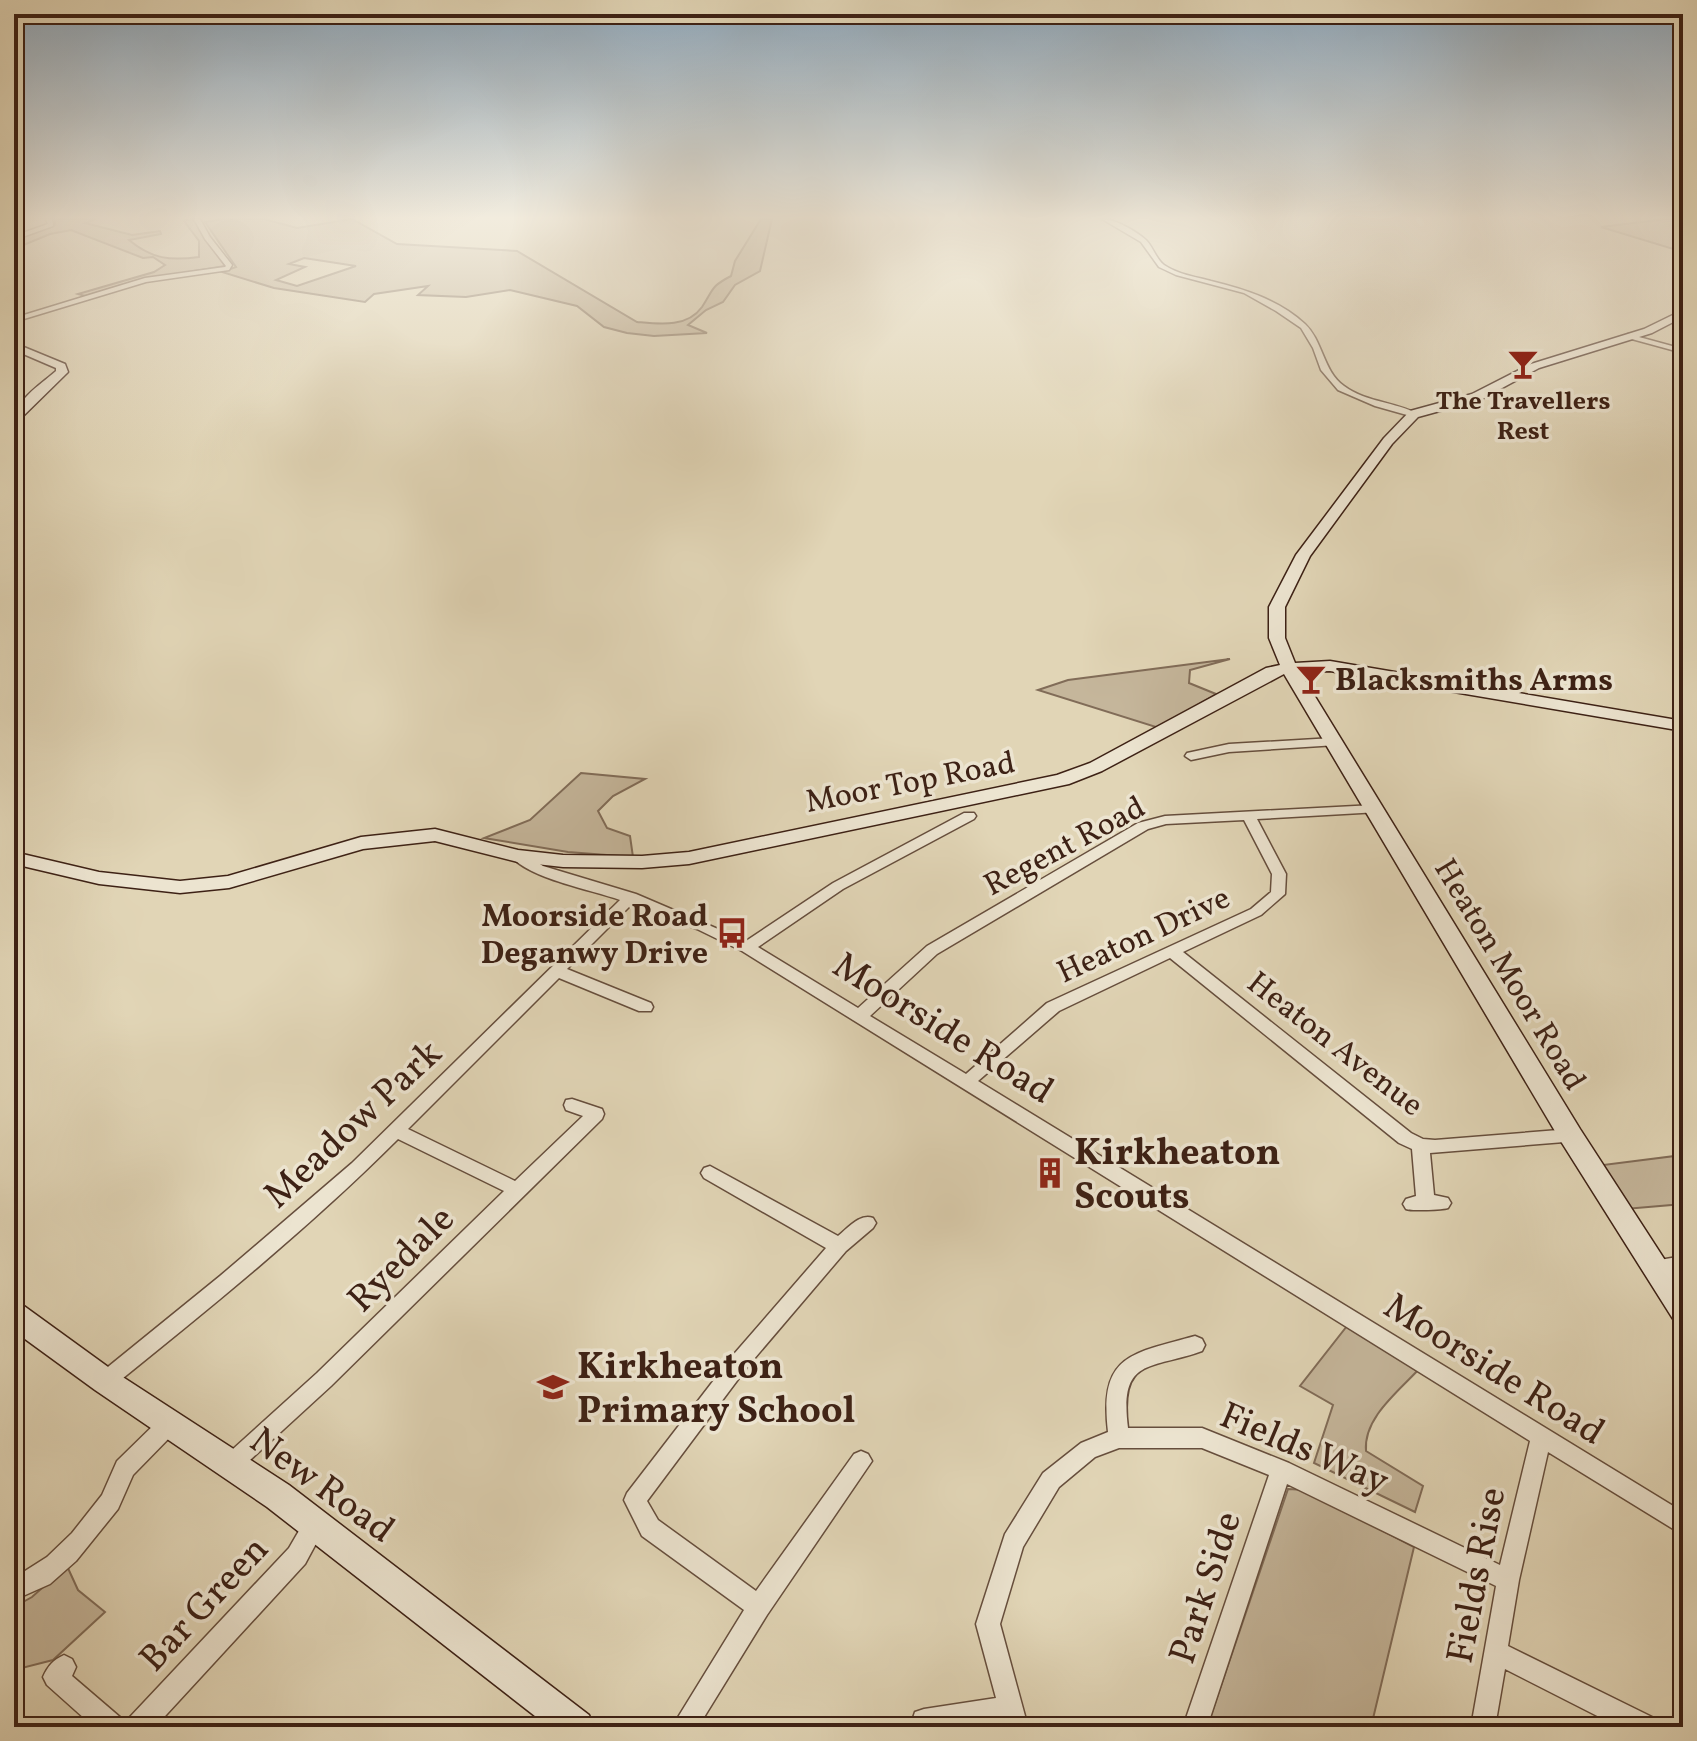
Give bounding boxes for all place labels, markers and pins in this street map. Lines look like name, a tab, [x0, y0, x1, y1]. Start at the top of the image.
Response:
bar icon: The Travellers Rest	[1506, 347, 1540, 381]
place label: The Travellers Rest	[1436, 384, 1610, 450]
place label: Blacksmiths Arms	[1335, 660, 1613, 704]
bar icon: Blacksmiths Arms	[1294, 662, 1328, 696]
place label: Moorside Road Deganwy Drive	[481, 896, 708, 977]
bus stop icon: Moorside Road Deganwy Drive	[715, 916, 749, 950]
place label: Kirkheaton Scouts	[1074, 1128, 1281, 1225]
building icon: Kirkheaton Scouts	[1033, 1156, 1067, 1190]
place label: Kirkheaton Primary School	[577, 1342, 856, 1439]
school or university icon: Kirkheaton Primary School	[536, 1370, 570, 1404]

